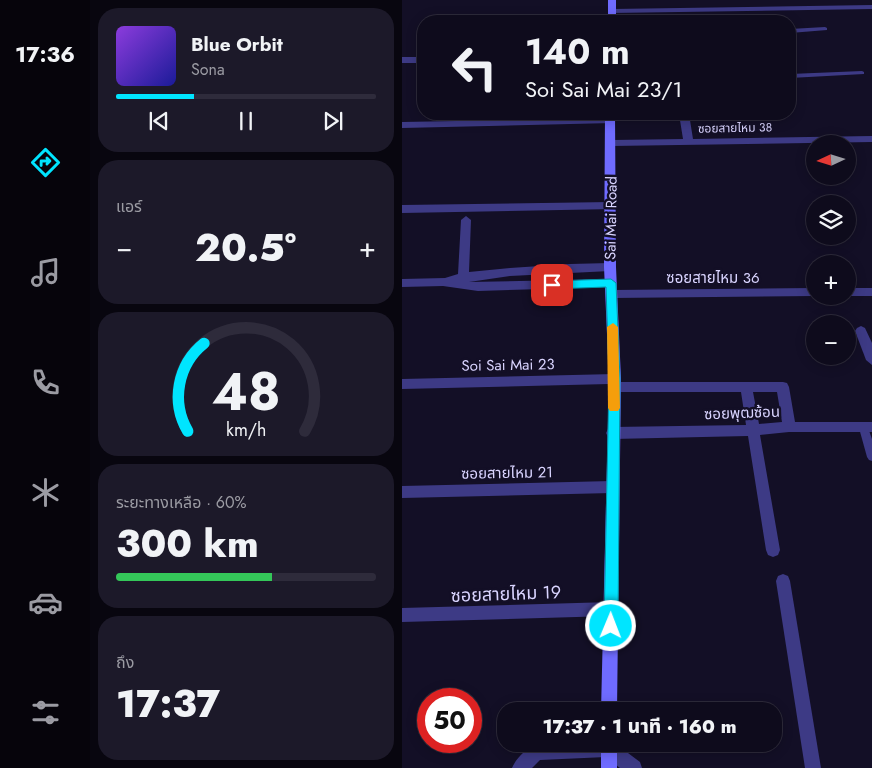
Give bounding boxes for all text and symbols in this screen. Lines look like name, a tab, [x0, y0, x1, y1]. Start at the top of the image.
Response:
text: 140 m	[525, 27, 630, 77]
text: Blue Orbit	[191, 31, 283, 58]
icon: left	[442, 35, 507, 100]
text: 17:36	[15, 38, 75, 70]
text: Sona	[191, 58, 225, 81]
text: Soi Sai Mai 23/1	[525, 73, 683, 105]
icon: previous	[145, 107, 173, 135]
icon: pause	[232, 107, 260, 135]
icon: next	[319, 107, 347, 135]
street label: ซอยสายไหม 38	[698, 118, 772, 138]
north arrow	[806, 135, 856, 185]
map controls	[806, 135, 856, 365]
icon: directions	[28, 145, 63, 180]
street label: Sai Mai Road	[599, 176, 623, 260]
text: แอร์	[116, 195, 142, 218]
button: layers	[806, 195, 856, 245]
text: 20.5°	[195, 220, 296, 275]
text: −	[116, 227, 133, 268]
text: +	[359, 227, 376, 268]
icon: music	[28, 255, 63, 290]
button: +	[806, 255, 856, 305]
pin	[531, 264, 573, 306]
street label: ซอยสายไหม 36	[666, 267, 760, 289]
icon: arrive	[538, 271, 566, 299]
button: −	[806, 315, 856, 365]
street label: Soi Sai Mai 23	[461, 353, 555, 377]
text: 48	[212, 354, 280, 430]
icon: phone	[28, 365, 63, 400]
street label: ซอยพุฒซ้อน	[704, 401, 780, 425]
text: km/h	[226, 417, 266, 443]
street label: ซอยสายไหม 21	[461, 461, 553, 485]
icon: climate	[28, 475, 63, 510]
text: ระยะทางเหลือ · 60%	[116, 491, 247, 514]
text: 300 km	[116, 516, 259, 571]
street label: ซอยสายไหม 19	[450, 579, 562, 609]
icon: car	[28, 585, 63, 620]
position arrow	[584, 599, 636, 651]
text: ถึง	[116, 651, 134, 674]
text: 17:37	[116, 676, 220, 731]
speed limit sign: 50	[417, 688, 482, 753]
icon: filters	[28, 695, 63, 730]
text: 17:37 · 1 นาที · 160 m	[542, 713, 737, 740]

